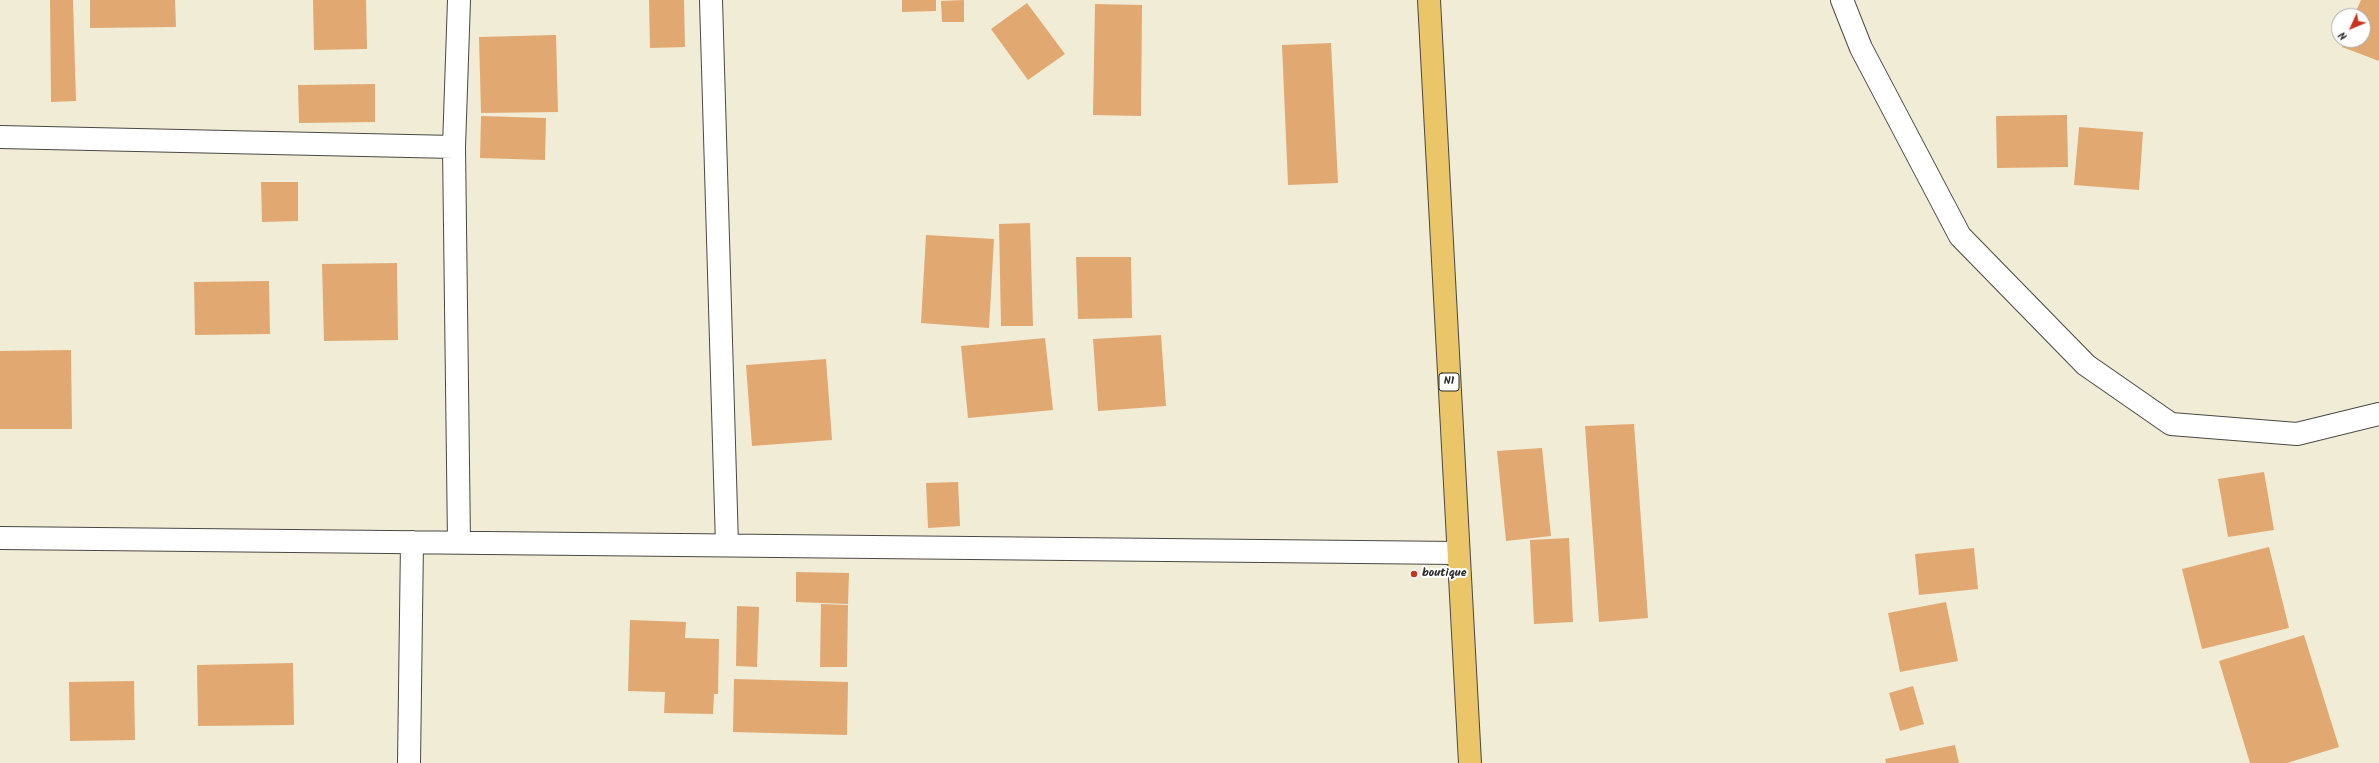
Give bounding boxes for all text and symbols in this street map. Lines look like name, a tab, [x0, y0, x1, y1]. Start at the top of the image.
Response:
north arrow	[2331, 8, 2371, 48]
text: N	[2334, 27, 2352, 44]
road number: N1	[1439, 373, 1459, 391]
place label: boutique	[1422, 567, 1467, 581]
marker: boutique	[1409, 569, 1419, 579]

